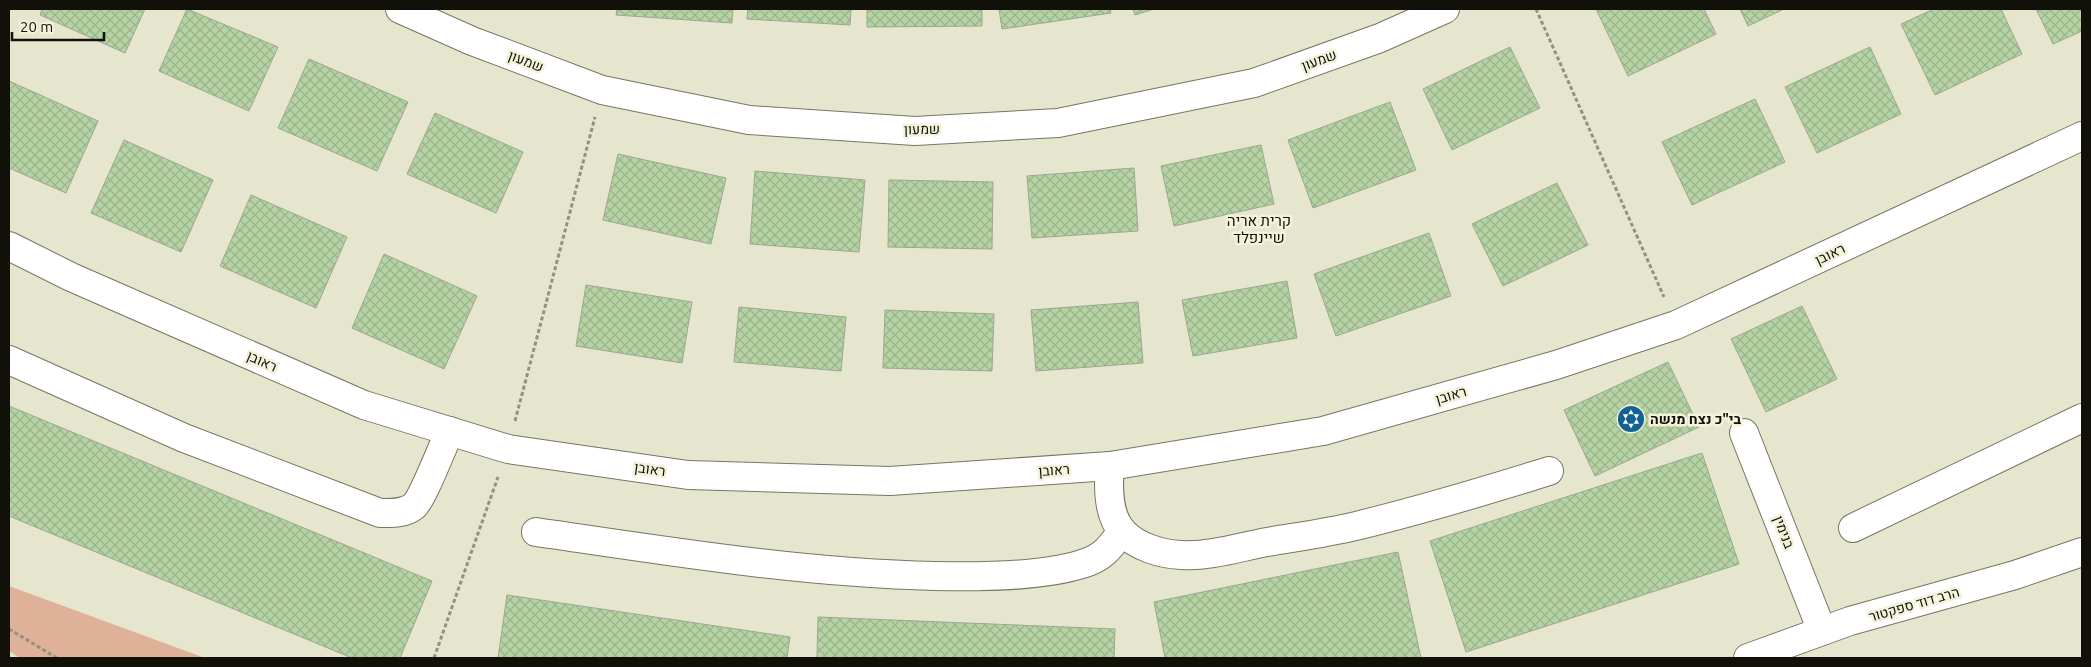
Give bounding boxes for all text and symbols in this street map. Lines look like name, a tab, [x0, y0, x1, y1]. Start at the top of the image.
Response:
scale bar	[12, 10, 105, 42]
text: 20 m	[20, 18, 53, 35]
street label: שמעון	[1299, 46, 1339, 74]
street label: שמעון	[506, 47, 546, 75]
street label: שמעון	[904, 121, 940, 137]
district label: קרית אריה שיינפלד	[1227, 212, 1291, 246]
street label: ראובן	[1812, 240, 1848, 268]
street label: ראובן	[244, 347, 280, 375]
street label: ראובן	[1434, 383, 1468, 407]
synagogue icon: בי"כ נצח מנשה	[1616, 404, 1646, 434]
place label: בי"כ נצח מנשה	[1650, 411, 1742, 427]
street label: ראובן	[633, 459, 667, 479]
street label: ראובן	[1038, 461, 1070, 479]
street label: בנימין	[1770, 513, 1798, 551]
street label: הרב דוד ספקטור	[1867, 583, 1961, 625]

